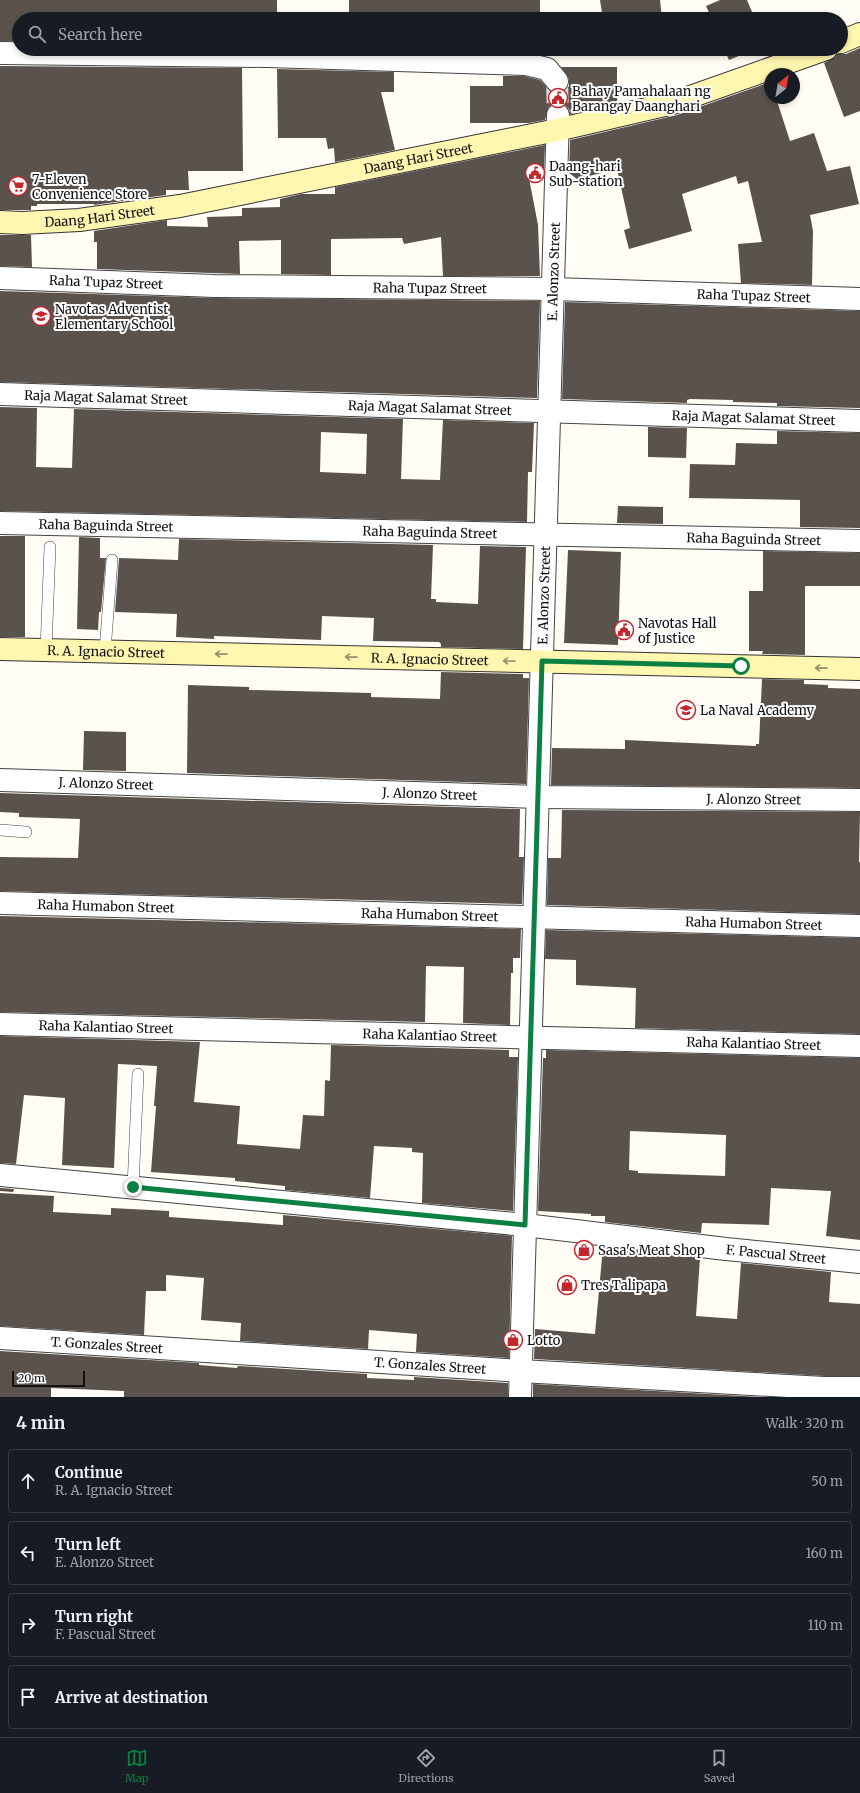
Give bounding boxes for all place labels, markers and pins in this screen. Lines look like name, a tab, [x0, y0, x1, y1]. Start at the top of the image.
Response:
place label: Bahay Pamahalaan ng Barangay Daanghari	[572, 83, 711, 115]
public building icon: Bahay Pamahalaan ng Barangay Daanghari	[547, 87, 569, 109]
place label: Daang-hari Sub-station	[549, 158, 623, 190]
public building icon: Daang-hari Sub-station	[524, 162, 546, 184]
place label: 7-Eleven Convenience Store	[32, 171, 147, 203]
supermarket icon: 7-Eleven Convenience Store	[7, 175, 29, 197]
place label: Navotas Adventist Elementary School	[55, 301, 173, 333]
school or university icon: Navotas Adventist Elementary School	[30, 305, 52, 327]
place label: Navotas Hall of Justice	[638, 615, 717, 647]
public building icon: Navotas Hall of Justice	[613, 619, 635, 641]
school or university icon: La Naval Academy	[675, 699, 697, 721]
place label: La Naval Academy	[700, 702, 815, 719]
shop icon: Sasa's Meat Shop	[573, 1239, 595, 1261]
place label: Sasa's Meat Shop	[598, 1242, 705, 1259]
shop icon: Tres Talipapa	[556, 1274, 578, 1296]
place label: Tres Talipapa	[581, 1277, 666, 1294]
shop icon: Lotto	[502, 1329, 524, 1351]
place label: Lotto	[527, 1332, 561, 1349]

